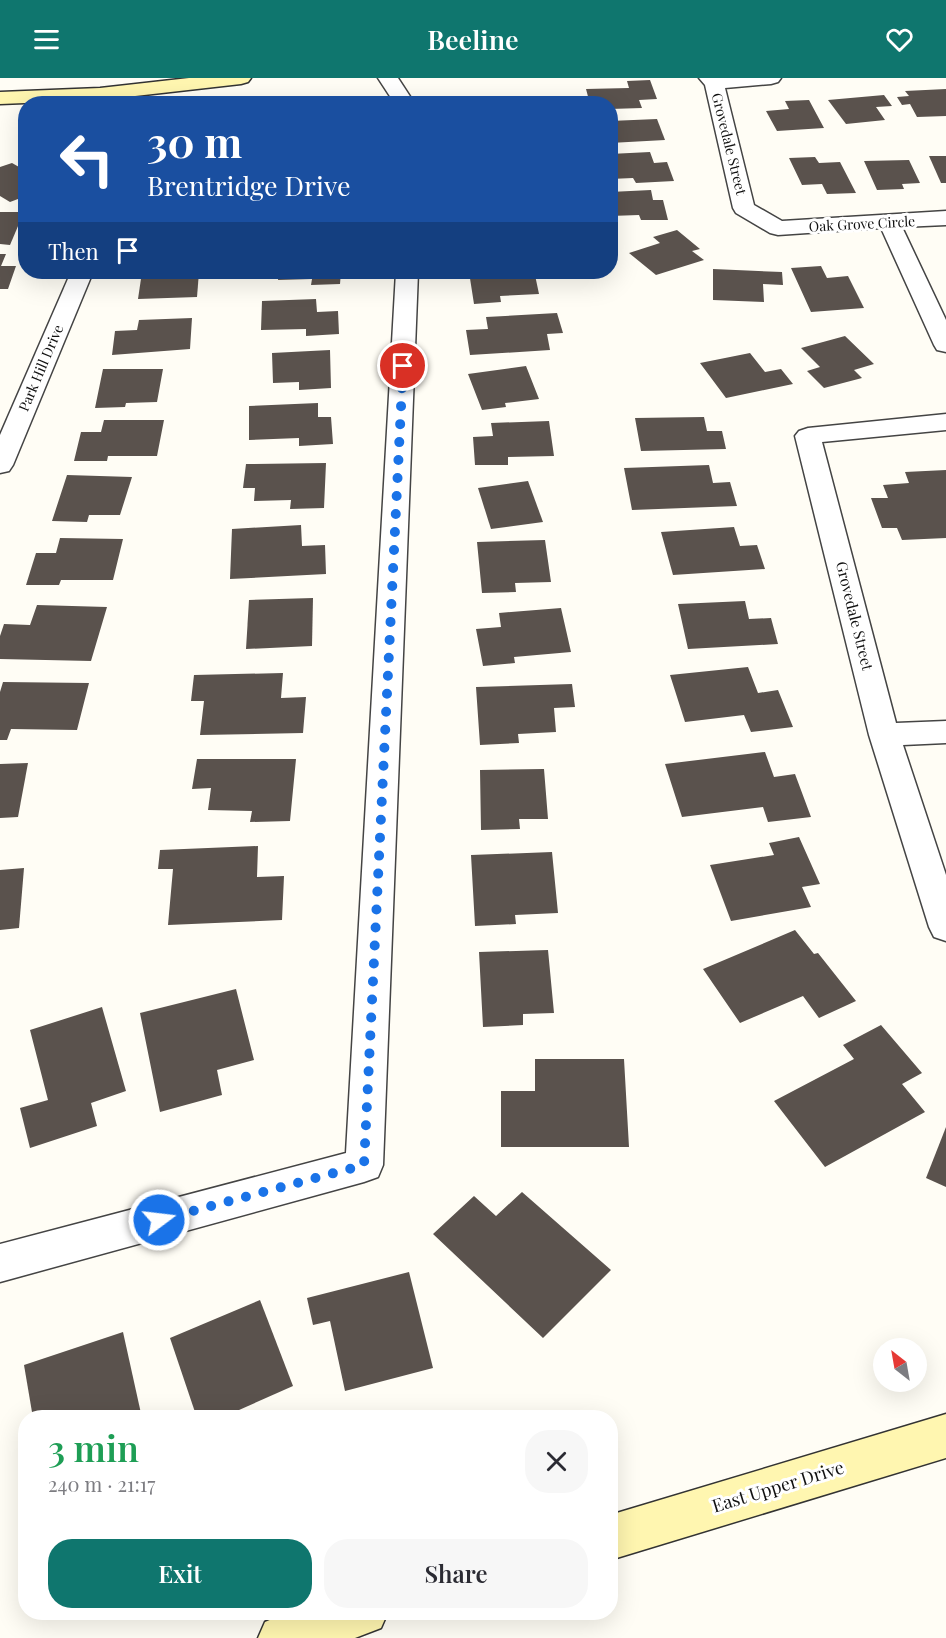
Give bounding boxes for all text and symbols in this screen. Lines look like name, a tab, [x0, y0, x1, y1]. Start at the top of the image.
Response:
text: Beeline	[427, 21, 519, 57]
icon: menu	[30, 23, 63, 56]
icon: heart	[883, 23, 916, 56]
street label: Grovedale Street	[708, 91, 752, 198]
text: 30 m	[147, 113, 242, 169]
icon: left	[48, 120, 126, 198]
text: Brentridge Drive	[147, 167, 351, 203]
street label: Oak Grove Circle	[808, 211, 916, 236]
icon: arrive	[111, 234, 144, 267]
text: Then	[48, 236, 99, 266]
street label: Park Hill Drive	[14, 322, 67, 414]
pin	[377, 340, 428, 391]
icon: arrive	[386, 349, 419, 382]
street label: Grovedale Street	[832, 559, 878, 673]
position arrow	[127, 1188, 191, 1252]
north arrow	[873, 1338, 927, 1392]
map controls	[873, 1338, 927, 1392]
text: 3 min	[48, 1423, 139, 1471]
button: close	[525, 1430, 588, 1493]
street label: East Upper Drive	[709, 1455, 847, 1518]
text: 240 m · 21:17	[48, 1470, 155, 1497]
button: Exit	[48, 1539, 312, 1608]
button: Share	[324, 1539, 588, 1608]

